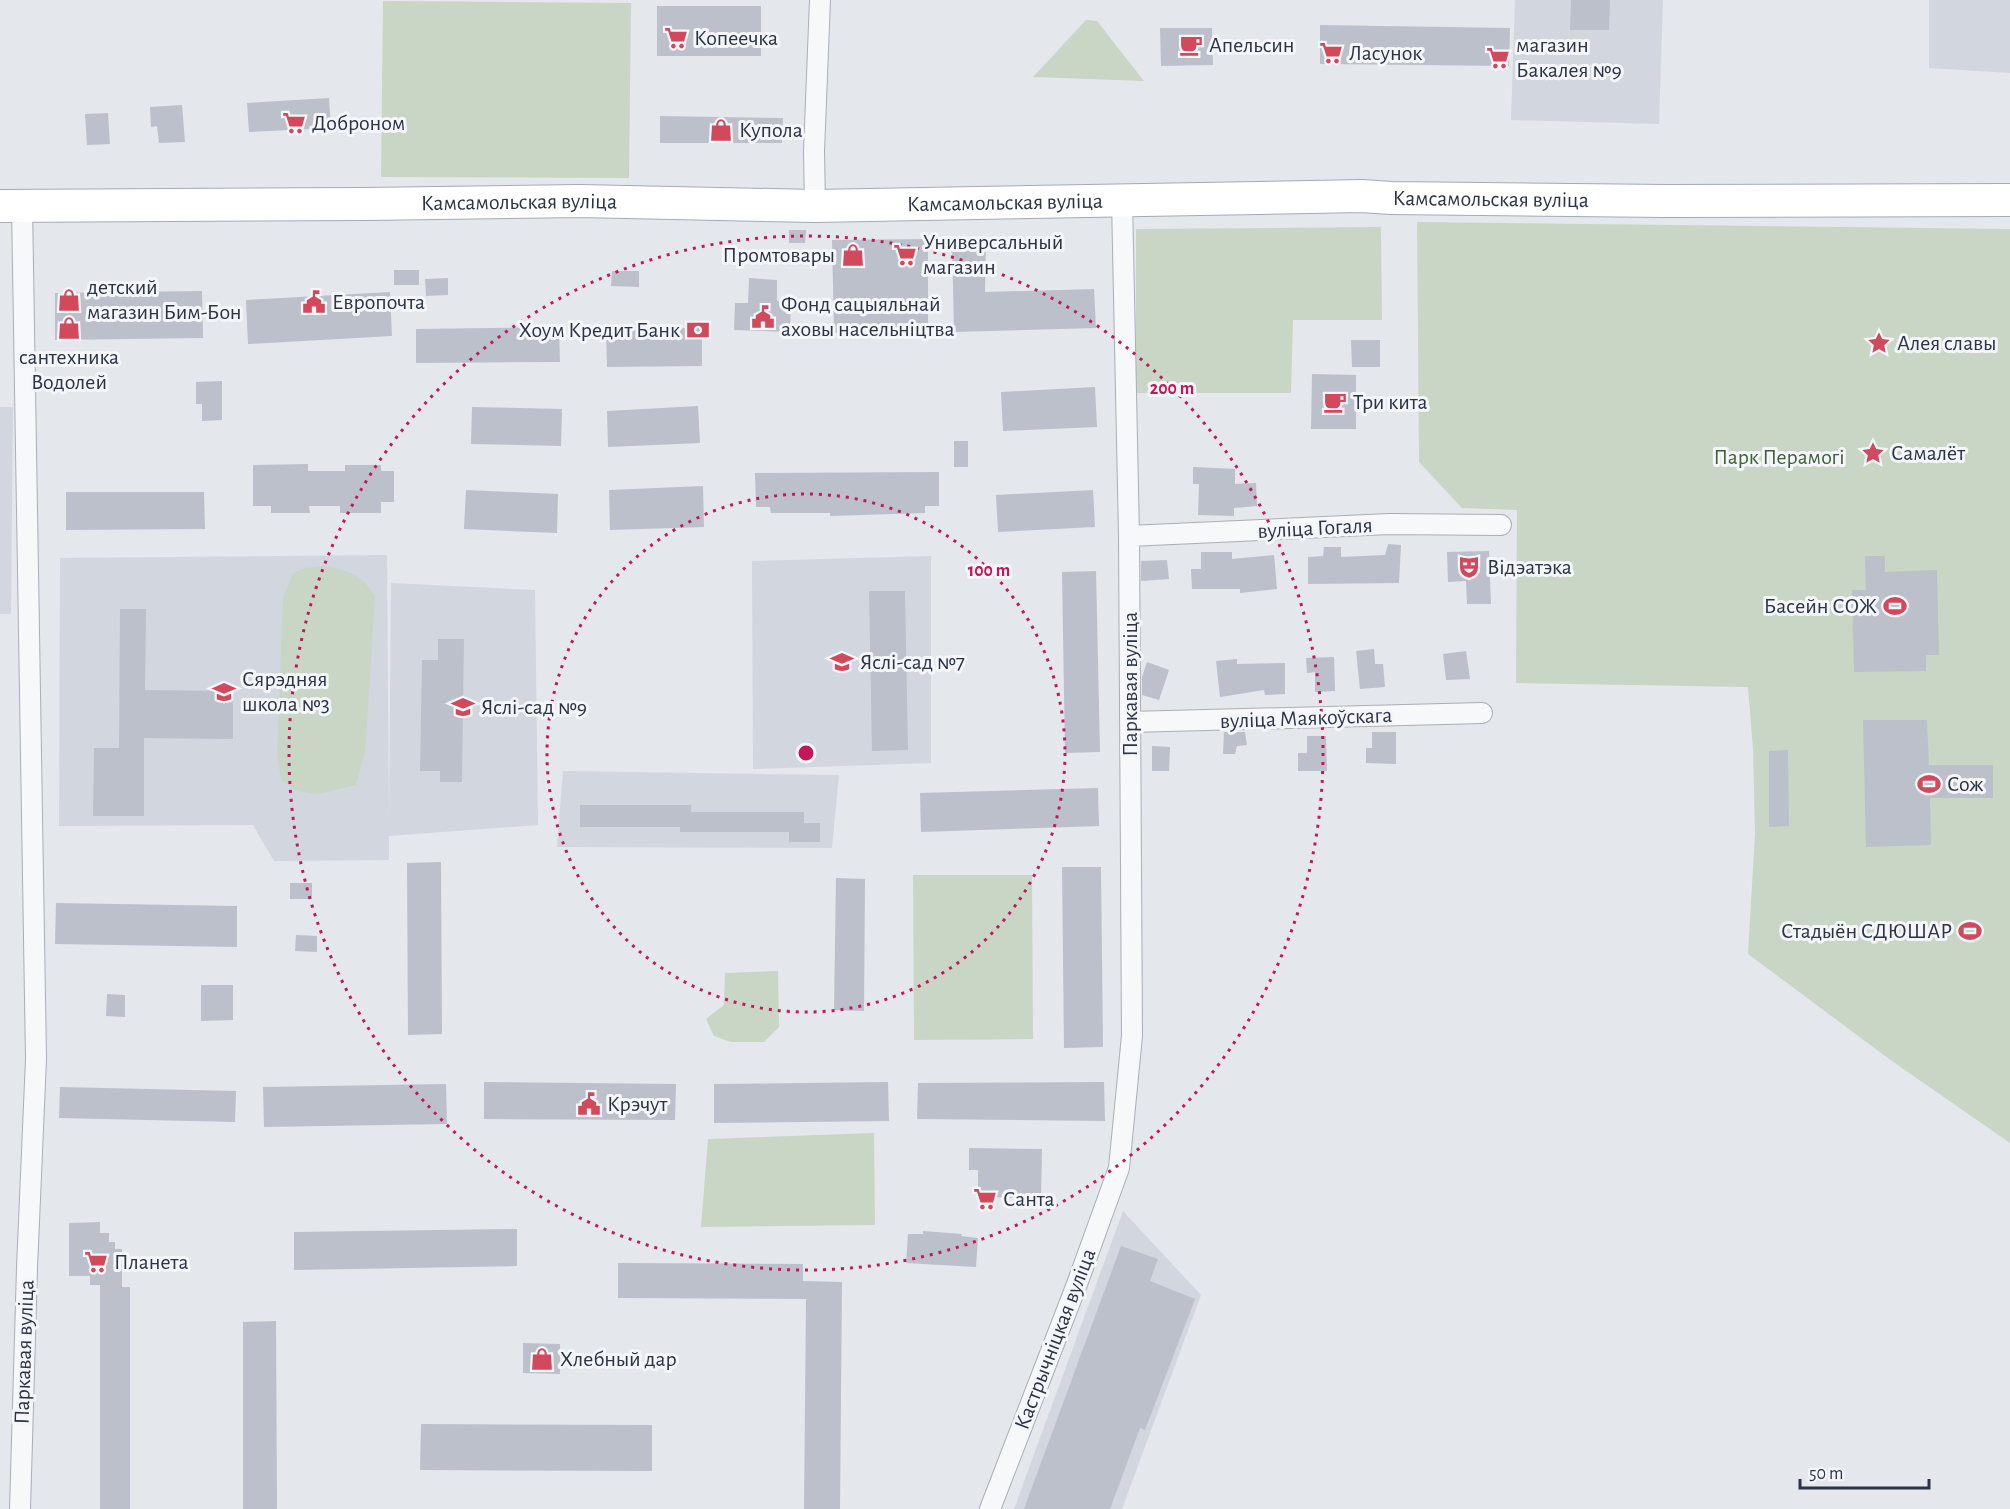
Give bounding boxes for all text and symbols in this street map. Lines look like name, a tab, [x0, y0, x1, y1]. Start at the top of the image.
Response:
supermarket icon: Копеечка	[663, 25, 689, 51]
place label: Копеечка	[694, 27, 778, 49]
cafe icon: Апельсин	[1178, 32, 1204, 58]
place label: Апельсин	[1209, 34, 1295, 56]
place label: магазин Бакалея №9	[1516, 34, 1622, 81]
supermarket icon: Ласунок	[1318, 40, 1344, 66]
place label: Ласунок	[1349, 42, 1422, 64]
supermarket icon: магазин Бакалея №9	[1485, 45, 1511, 71]
supermarket icon: Доброном	[281, 110, 307, 136]
place label: Доброном	[312, 112, 405, 134]
shop icon: Купола	[708, 117, 734, 143]
place label: Купола	[739, 119, 803, 141]
street label: Камсамольская вуліца	[1393, 187, 1589, 211]
street label: Камсамольская вуліца	[421, 190, 617, 214]
street label: Камсамольская вуліца	[907, 190, 1103, 215]
place label: Универсальный магазин	[923, 231, 1063, 278]
shop icon: Промтовары	[840, 242, 866, 268]
supermarket icon: Универсальный магазин	[892, 242, 918, 268]
place label: Промтовары	[723, 244, 835, 266]
place label: детский магазин Бим-Бон	[87, 276, 242, 323]
shop icon: детский магазин Бим-Бон	[56, 287, 82, 313]
public building icon: Европочта	[301, 289, 327, 315]
place label: Европочта	[332, 291, 425, 313]
place label: Фонд сацыяльнай аховы насельніцтва	[781, 293, 955, 340]
public building icon: Фонд сацыяльнай аховы насельніцтва	[750, 304, 776, 330]
shop icon: сантехника Водолей	[56, 315, 82, 341]
bank icon: Хоум Кредит Банк	[685, 317, 711, 343]
place label: Хоум Кредит Банк	[519, 319, 680, 341]
place icon: Алея славы	[1866, 330, 1892, 356]
place label: Алея славы	[1897, 332, 1997, 354]
place label: сантехника Водолей	[19, 346, 119, 393]
text: 200 m	[1150, 380, 1194, 398]
cafe icon: Три кита	[1322, 389, 1348, 415]
place label: Три кита	[1353, 391, 1428, 413]
place icon: Самалёт	[1860, 440, 1886, 466]
place label: Самалёт	[1891, 442, 1966, 464]
park label: Парк Перамогі	[1714, 446, 1844, 468]
street label: вуліца Гогаля	[1257, 514, 1373, 542]
theatre icon: Відэатэка	[1456, 554, 1482, 580]
place label: Відэатэка	[1487, 556, 1572, 578]
text: 100 m	[968, 562, 1010, 580]
sports icon: Басейн СОЖ	[1882, 593, 1908, 619]
place label: Басейн СОЖ	[1764, 595, 1877, 617]
street label: Паркавая вуліца	[1119, 612, 1141, 756]
school or university icon: Яслі-сад №7	[829, 649, 855, 675]
place label: Яслі-сад №7	[860, 651, 965, 673]
place label: Сярэдняя школа №3	[242, 668, 330, 715]
school or university icon: Сярэдняя школа №3	[211, 679, 237, 705]
school or university icon: Яслі-сад №9	[450, 694, 476, 720]
place label: Яслі-сад №9	[481, 696, 587, 718]
street label: вуліца Маякоўскага	[1219, 704, 1393, 732]
centre of rings	[796, 743, 816, 763]
sports icon: Сож	[1916, 771, 1942, 797]
place label: Сож	[1947, 773, 1983, 795]
sports icon: Стадыён СДЮШАР	[1957, 918, 1983, 944]
place label: Стадыён СДЮШАР	[1781, 920, 1952, 942]
public building icon: Крэчут	[576, 1091, 602, 1117]
place label: Крэчут	[607, 1093, 668, 1115]
supermarket icon: Санта	[972, 1186, 998, 1212]
place label: Санта	[1003, 1188, 1055, 1210]
street label: Кастрычніцкая вуліца	[1010, 1245, 1100, 1433]
supermarket icon: Планета	[83, 1249, 109, 1275]
place label: Планета	[114, 1251, 189, 1273]
street label: Паркавая вуліца	[10, 1279, 38, 1425]
shop icon: Хлебный дар	[529, 1346, 555, 1372]
place label: Хлебный дар	[560, 1348, 677, 1370]
scale bar	[1800, 1452, 1929, 1490]
text: 50 m	[1809, 1465, 1843, 1483]

